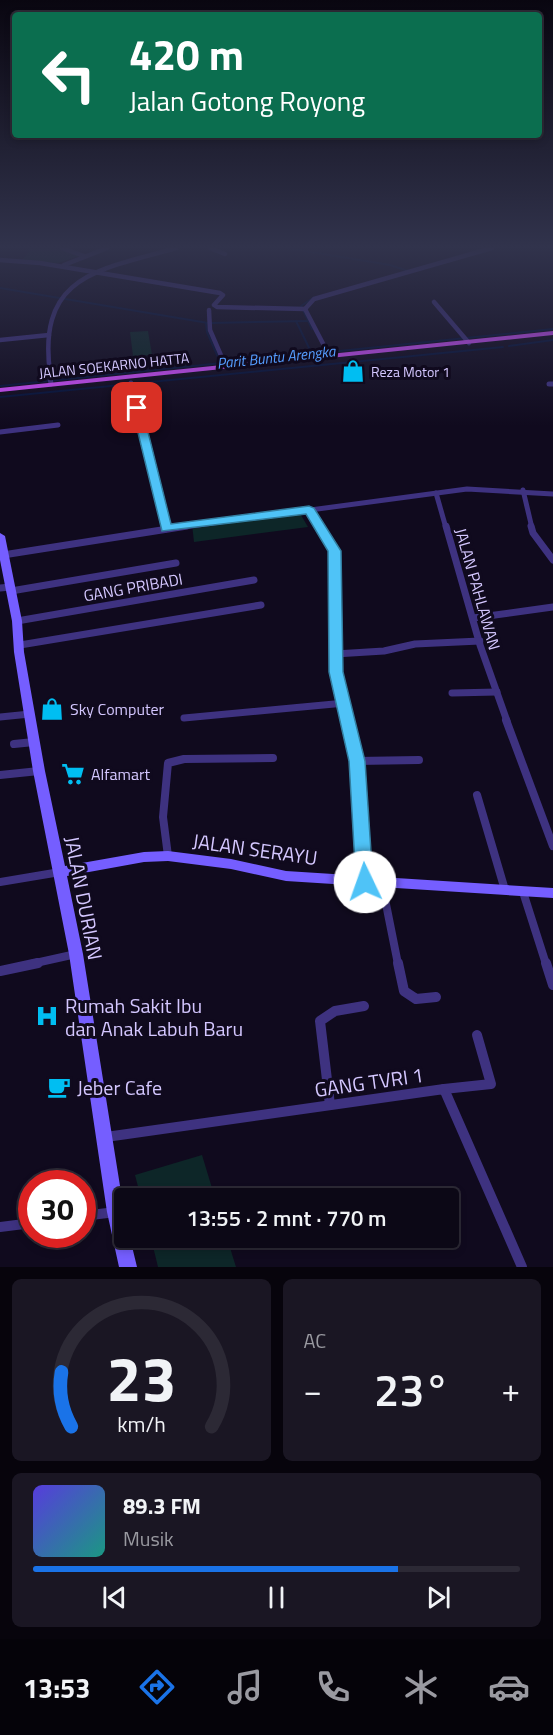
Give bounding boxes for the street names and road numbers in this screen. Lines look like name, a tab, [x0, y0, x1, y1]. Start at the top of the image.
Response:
street label: JALAN SOEKARNO HATTA	[38, 347, 191, 383]
street label: JALAN PAHLAWAN	[449, 525, 507, 653]
street label: GANG PRIBADI	[81, 566, 185, 608]
street label: JALAN SERAYU	[191, 825, 319, 873]
street label: JALAN DURIAN	[57, 833, 111, 963]
street label: GANG TVRI 1	[313, 1059, 425, 1105]

